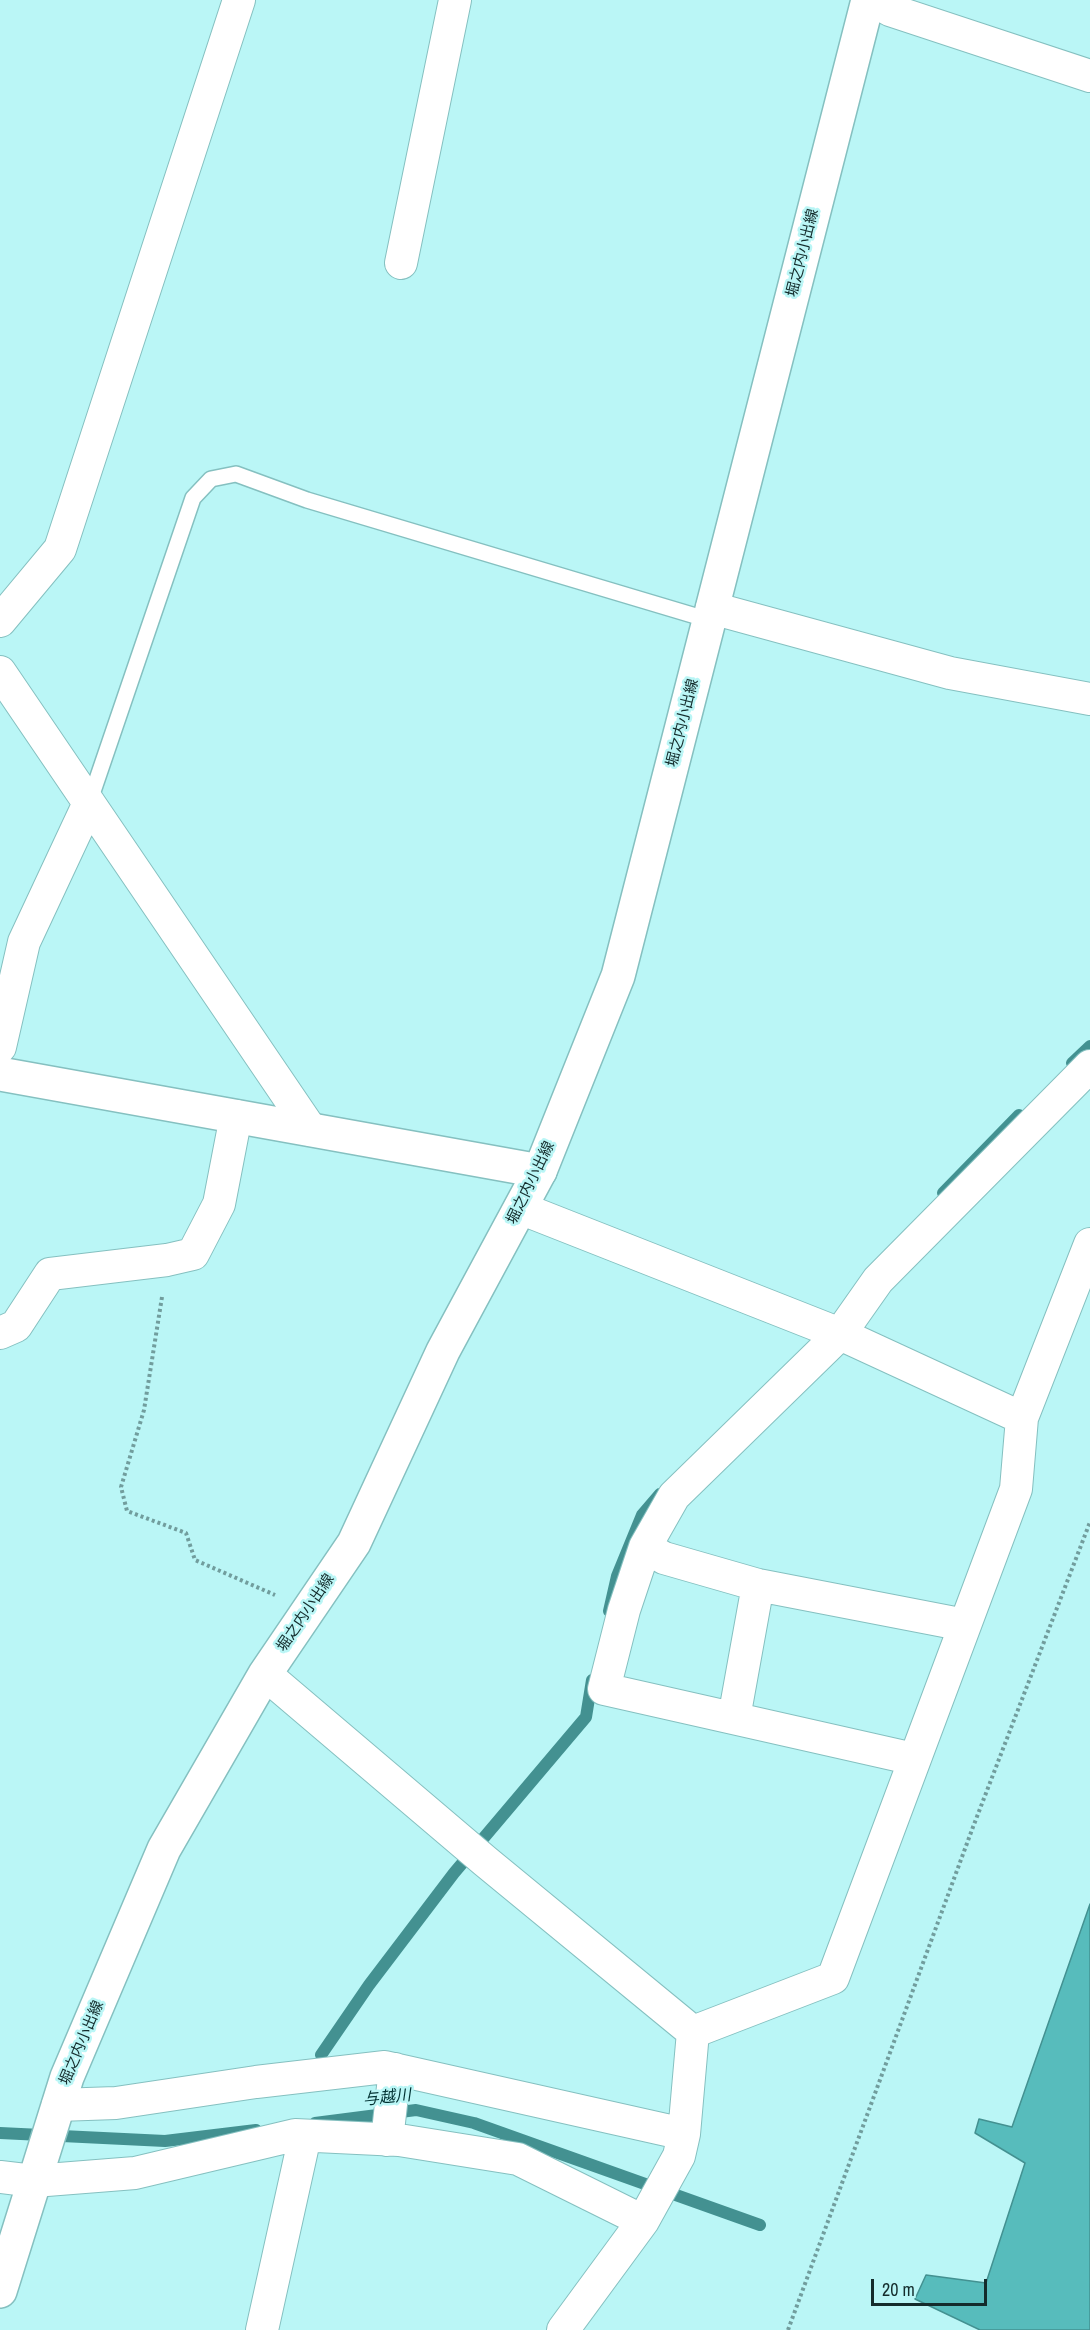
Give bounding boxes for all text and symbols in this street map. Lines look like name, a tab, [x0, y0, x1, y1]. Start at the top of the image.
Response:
street label: 堀之内小出線	[783, 207, 823, 299]
street label: 堀之内小出線	[663, 677, 703, 769]
street label: 堀之内小出線	[503, 1139, 559, 1227]
street label: 堀之内小出線	[273, 1571, 339, 1655]
street label: 堀之内小出線	[56, 1998, 108, 2088]
water label: 与越川	[362, 2086, 412, 2110]
scale bar	[874, 2267, 990, 2305]
text: 20 m	[882, 2277, 915, 2302]

